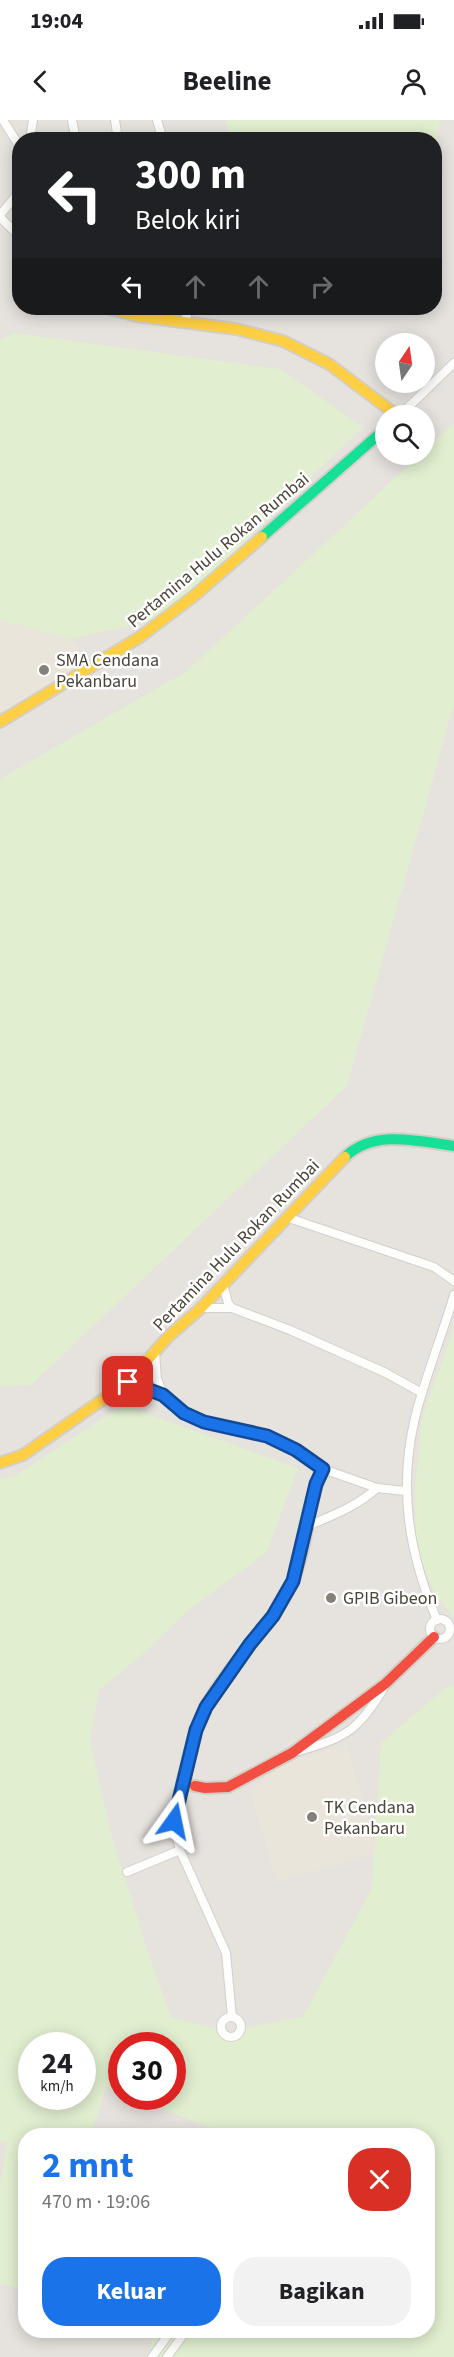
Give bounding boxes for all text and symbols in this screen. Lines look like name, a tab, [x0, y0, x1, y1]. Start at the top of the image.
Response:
text: 19:04	[30, 5, 83, 37]
text: Beeline	[183, 62, 271, 101]
icon: back	[24, 65, 57, 98]
icon: person	[397, 65, 430, 98]
text: 300 m	[135, 145, 246, 205]
icon: left	[36, 156, 114, 234]
text: Belok kiri	[135, 201, 241, 240]
icon: left	[116, 270, 149, 303]
icon: ahead	[179, 270, 212, 303]
icon: ahead	[242, 270, 275, 303]
icon: right	[305, 270, 338, 303]
north arrow	[375, 333, 435, 393]
map controls	[375, 333, 435, 465]
button: search	[375, 405, 435, 465]
street label: Pertamina Hulu Rokan Rumbai	[122, 467, 315, 634]
place label: SMA Cendana Pekanbaru	[56, 648, 159, 694]
marker: SMA Cendana Pekanbaru	[37, 663, 51, 677]
street label: Pertamina Hulu Rokan Rumbai	[147, 1154, 325, 1337]
pin	[102, 1356, 153, 1407]
icon: arrive	[111, 1365, 144, 1398]
place label: GPIB Gibeon	[343, 1586, 437, 1611]
marker: GPIB Gibeon	[324, 1591, 338, 1605]
position arrow	[142, 1789, 206, 1853]
place label: TK Cendana Pekanbaru	[324, 1795, 415, 1841]
marker: TK Cendana Pekanbaru	[305, 1810, 319, 1824]
speed limit sign: 30	[108, 2032, 186, 2110]
text: 24	[41, 2042, 73, 2085]
text: km/h	[40, 2076, 74, 2097]
text: 2 mnt	[42, 2140, 133, 2191]
button: close	[348, 2148, 411, 2211]
text: 470 m · 19:06	[42, 2188, 150, 2216]
button: Keluar	[42, 2257, 221, 2326]
button: Bagikan	[233, 2257, 411, 2326]

